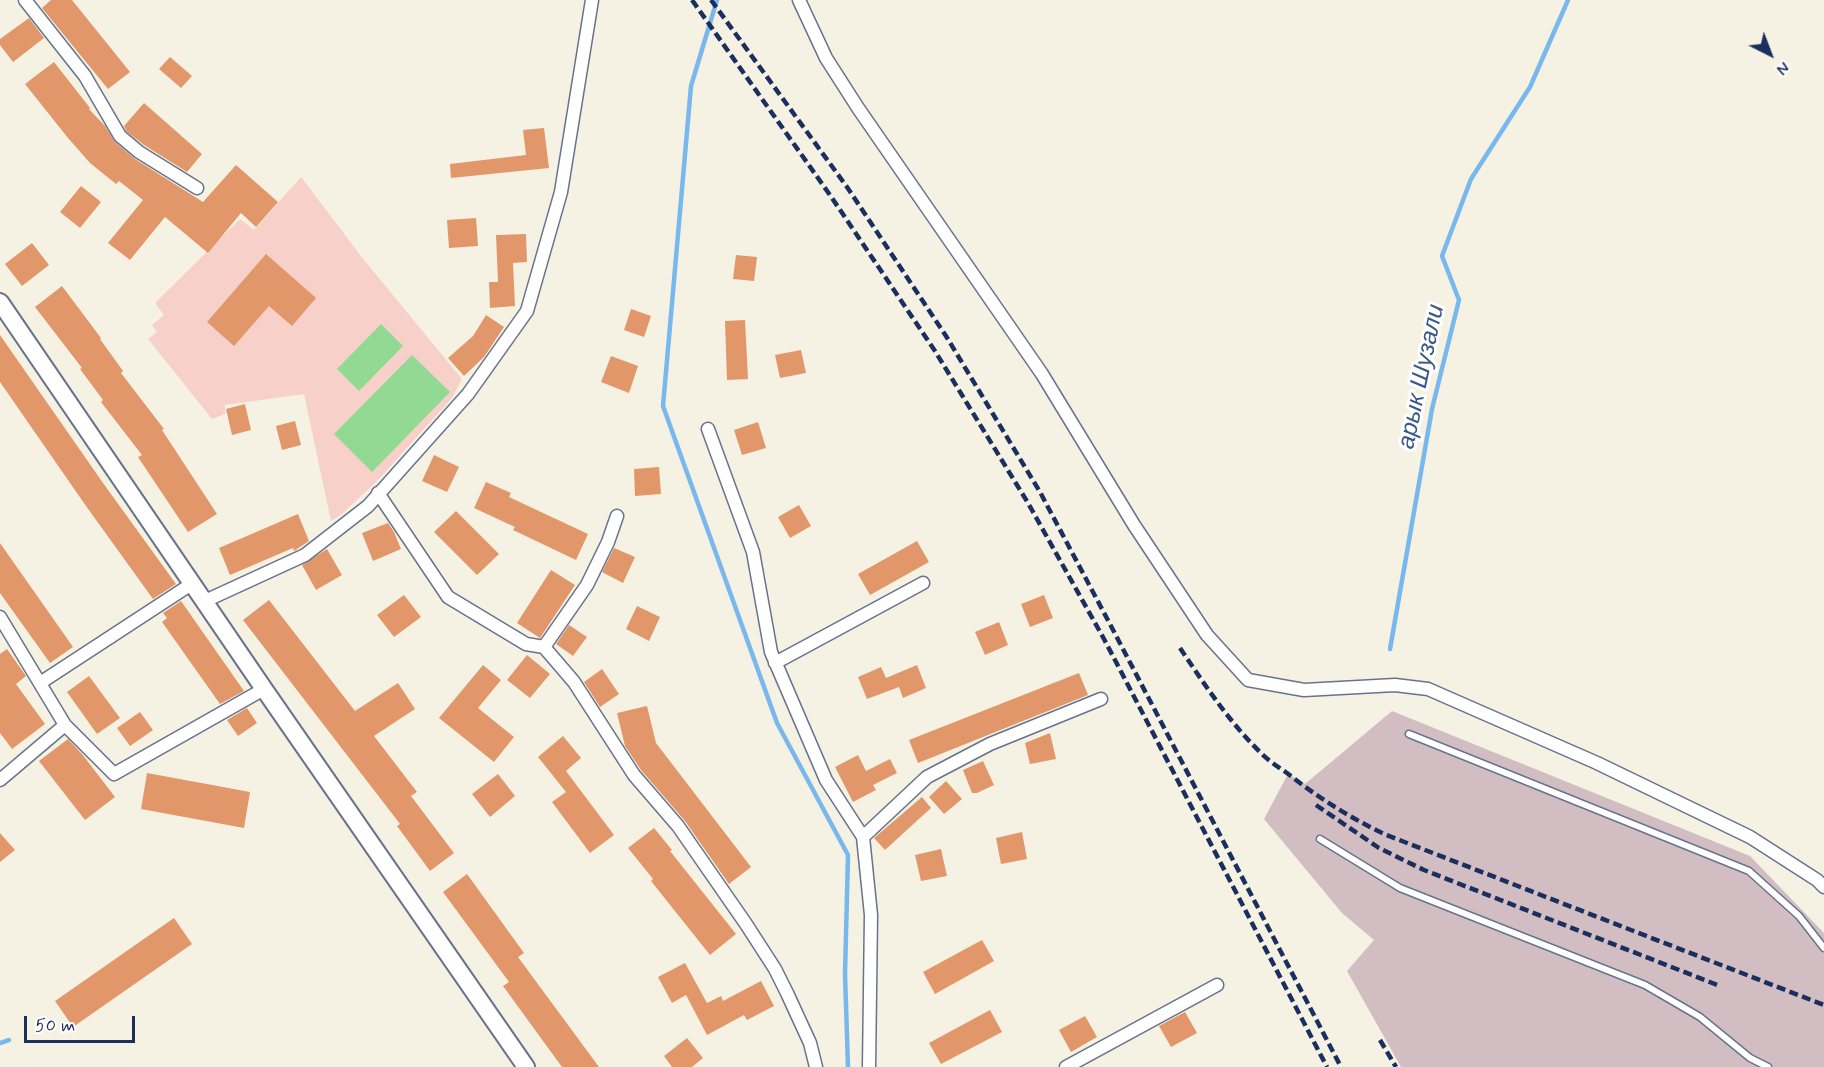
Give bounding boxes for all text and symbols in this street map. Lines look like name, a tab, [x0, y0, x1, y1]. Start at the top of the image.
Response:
north arrow	[1740, 24, 1800, 84]
text: N	[1771, 56, 1793, 79]
water label: арык Шузали	[1394, 302, 1452, 452]
scale bar	[27, 1004, 138, 1042]
text: 50 m	[35, 1014, 75, 1038]

